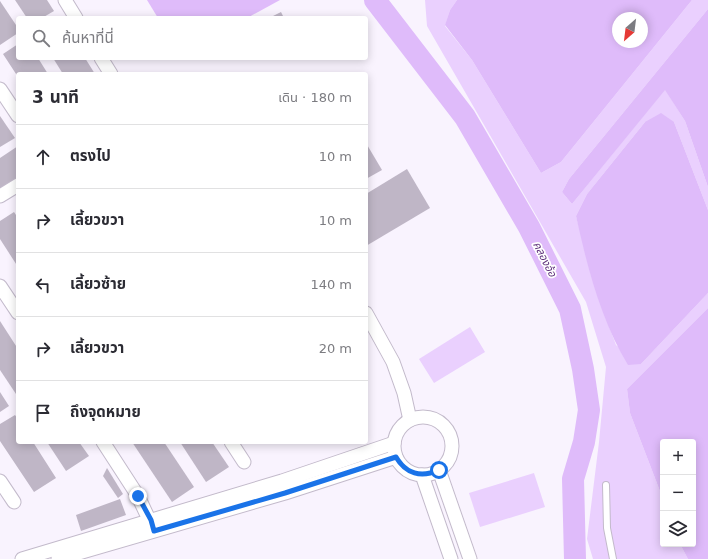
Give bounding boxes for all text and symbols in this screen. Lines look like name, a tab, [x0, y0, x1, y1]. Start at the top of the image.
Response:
north arrow	[612, 12, 648, 48]
search box	[16, 16, 368, 60]
icon: search	[30, 27, 52, 49]
text: ค้นหาที่นี่	[62, 29, 114, 47]
text: 3 นาที	[32, 87, 79, 107]
text: เดิน · 180 m	[278, 90, 352, 105]
icon: ahead	[32, 146, 54, 168]
text: ตรงไป	[70, 147, 111, 165]
text: 10 m	[319, 149, 352, 164]
icon: right	[32, 210, 54, 232]
text: เลี้ยวขวา	[70, 211, 124, 229]
text: 10 m	[319, 213, 352, 228]
water label: คลองอ้อ	[530, 239, 559, 280]
icon: left	[32, 274, 54, 296]
text: เลี้ยวซ้าย	[70, 275, 126, 293]
text: 140 m	[310, 277, 352, 292]
icon: right	[32, 338, 54, 360]
text: เลี้ยวขวา	[70, 339, 124, 357]
text: 20 m	[319, 341, 352, 356]
icon: arrive	[32, 402, 54, 424]
text: ถึงจุดหมาย	[70, 403, 141, 421]
map controls	[660, 439, 696, 547]
button: +	[660, 439, 696, 475]
route start	[430, 461, 448, 479]
button: −	[660, 475, 696, 511]
route end	[129, 487, 147, 505]
button: layers	[660, 511, 696, 547]

